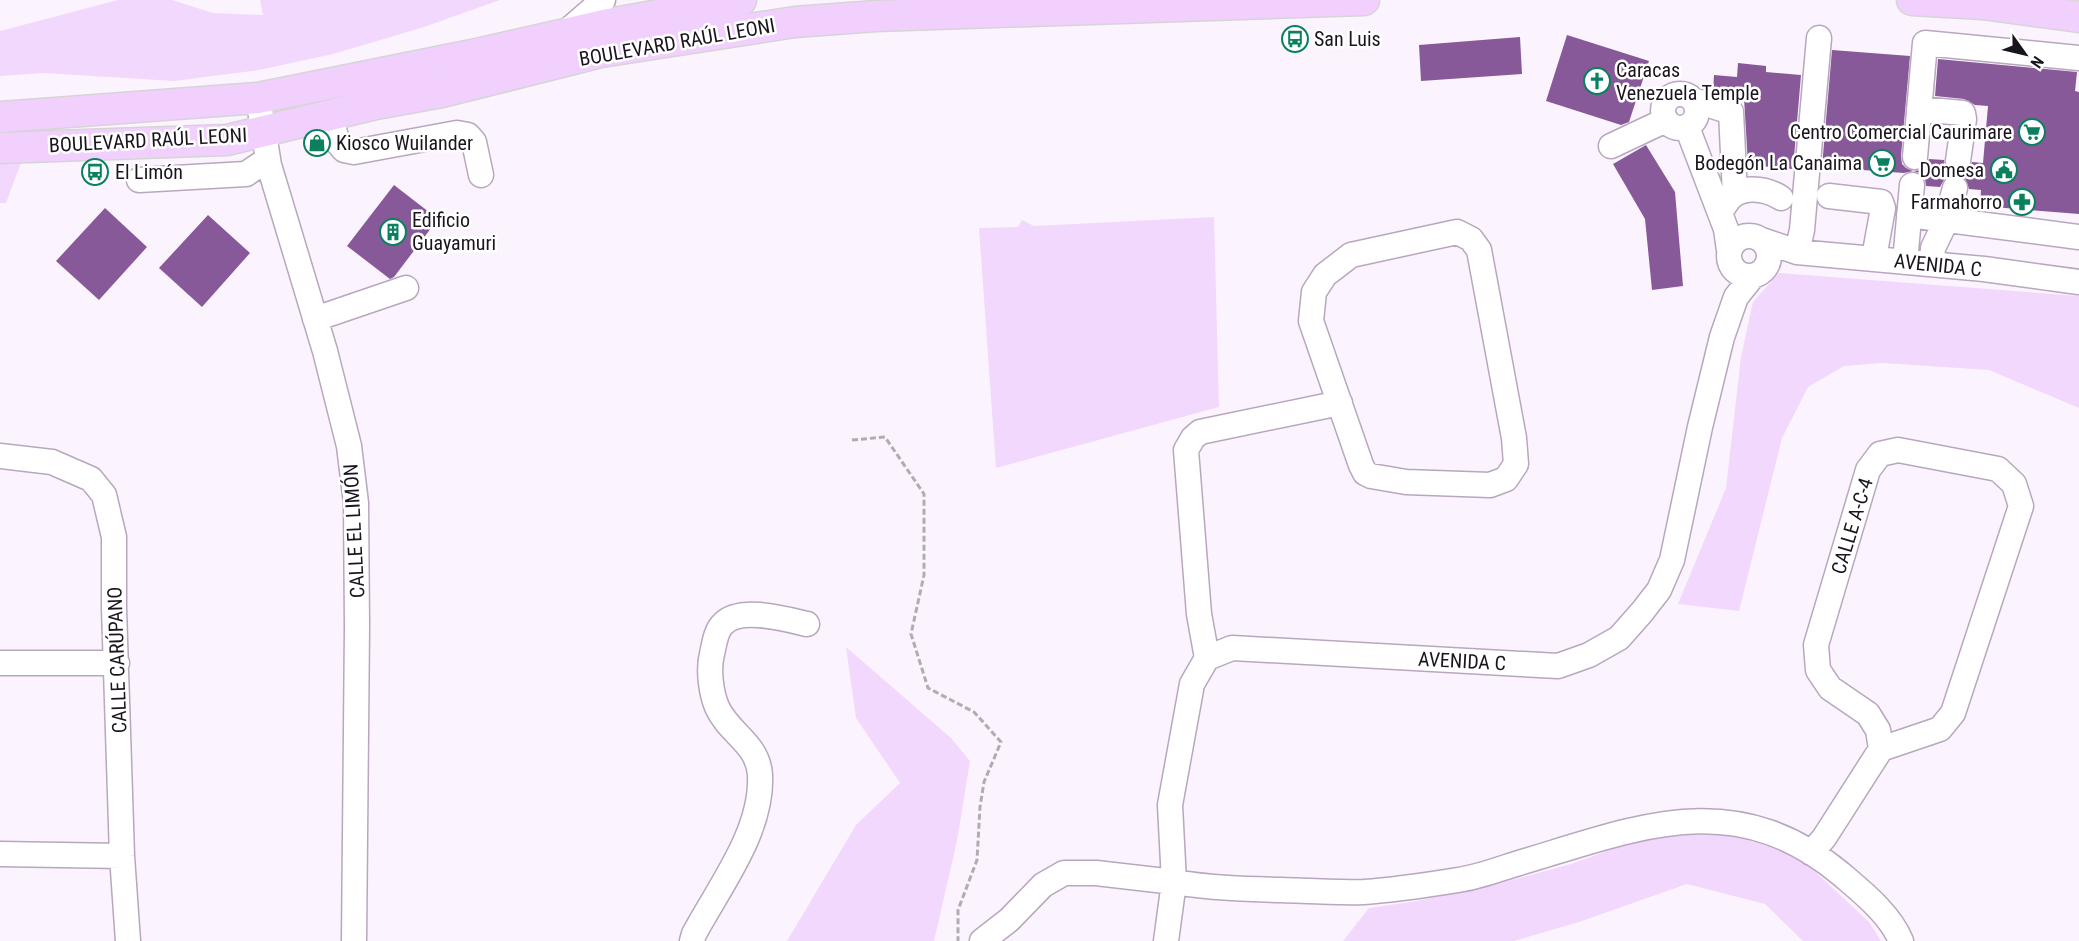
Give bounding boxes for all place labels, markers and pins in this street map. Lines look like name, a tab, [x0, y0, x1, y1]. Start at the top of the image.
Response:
bus stop icon: San Luis	[1280, 24, 1310, 54]
place label: San Luis	[1314, 27, 1381, 51]
place label: Caracas Venezuela Temple	[1616, 58, 1759, 105]
church icon: Caracas Venezuela Temple	[1582, 66, 1612, 96]
supermarket icon: Centro Comercial Caurimare	[2017, 117, 2047, 147]
place label: Centro Comercial Caurimare	[1790, 120, 2012, 144]
shop icon: Kiosco Wuilander	[302, 128, 332, 158]
place label: Kiosco Wuilander	[336, 131, 473, 155]
supermarket icon: Bodegón La Canaima	[1867, 148, 1897, 178]
place label: Bodegón La Canaima	[1694, 151, 1862, 175]
public building icon: Domesa	[1989, 155, 2019, 185]
bus stop icon: El Limón	[80, 157, 110, 187]
place label: Domesa	[1919, 158, 1984, 182]
place label: El Limón	[115, 160, 183, 184]
pharmacy icon: Farmahorro	[2007, 187, 2037, 217]
place label: Farmahorro	[1911, 190, 2002, 214]
place label: Edificio Guayamuri	[412, 208, 496, 255]
building icon: Edificio Guayamuri	[378, 217, 408, 247]

